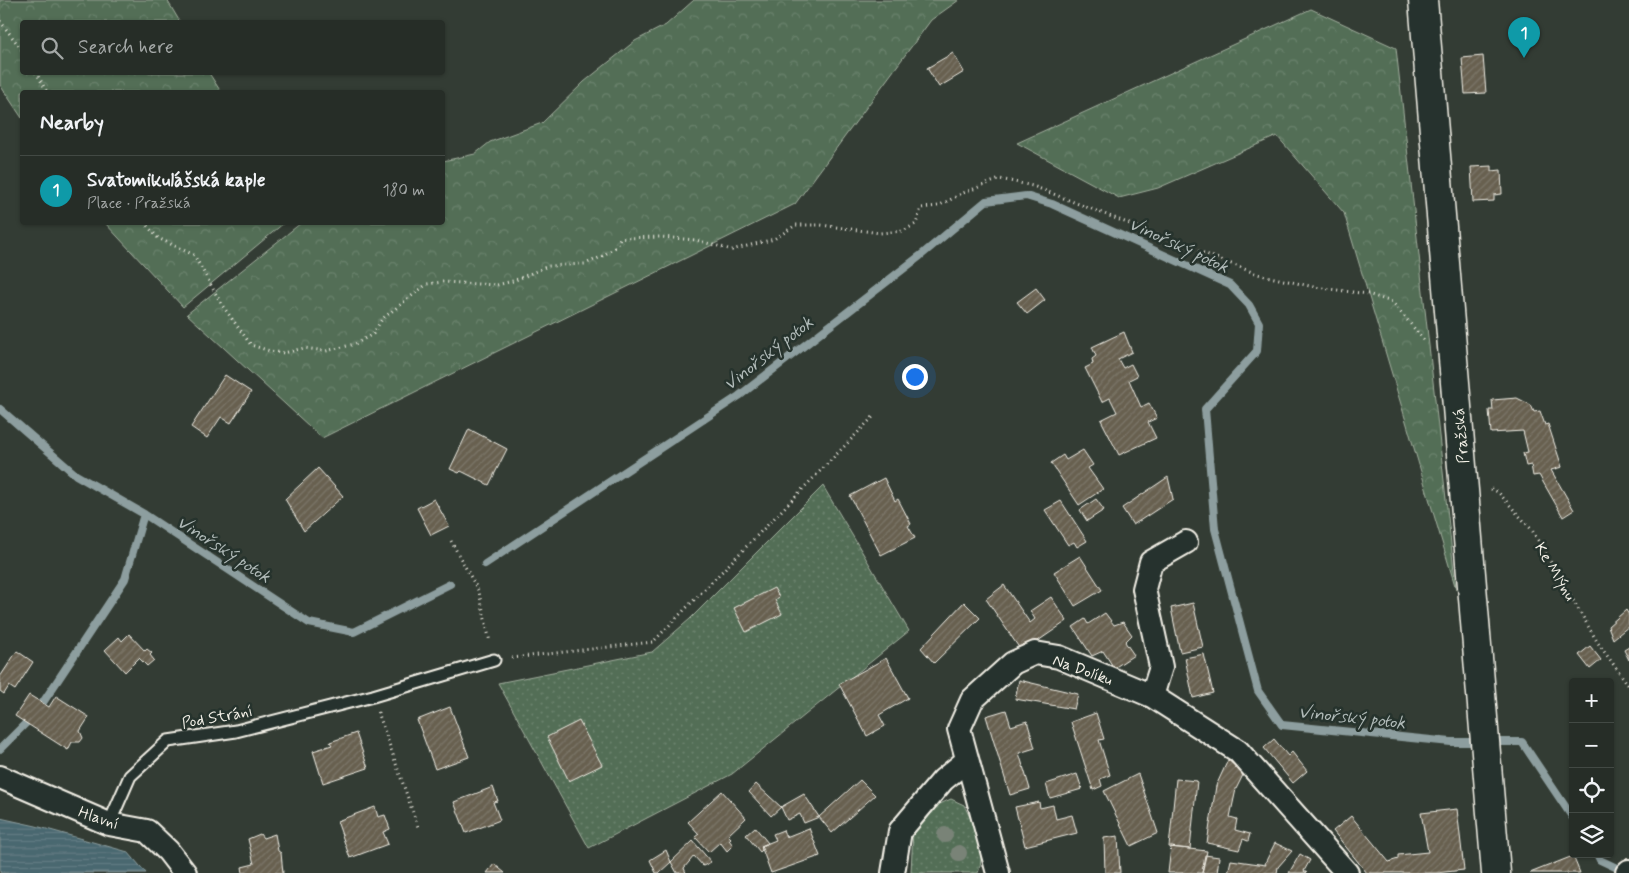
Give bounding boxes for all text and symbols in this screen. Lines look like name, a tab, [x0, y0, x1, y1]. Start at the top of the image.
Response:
pin: 1	[1508, 17, 1540, 58]
search box	[20, 20, 445, 75]
icon: search	[38, 34, 66, 62]
text: Search here	[78, 35, 174, 60]
text: Nearby	[40, 109, 104, 137]
text: Svatomikulášská kaple	[87, 168, 266, 193]
text: 1	[52, 180, 60, 201]
text: 180 m	[382, 180, 425, 201]
text: Place · Pražská	[87, 193, 191, 214]
water label: Vinořský potok	[1125, 212, 1233, 280]
water label: Vinořský potok	[719, 311, 819, 396]
your location	[902, 364, 928, 390]
street label: Pražská	[1449, 407, 1474, 465]
water label: Vinořský potok	[172, 510, 275, 589]
street label: Ke Mlýnu	[1529, 539, 1580, 605]
street label: Na Dolíku	[1050, 650, 1115, 691]
map controls	[1569, 678, 1614, 858]
button: +	[1569, 678, 1614, 723]
water label: Vinořský potok	[1297, 700, 1407, 736]
street label: Pod Strání	[180, 701, 254, 734]
button: −	[1569, 723, 1614, 768]
button: locate	[1569, 768, 1614, 813]
street label: Hlavní	[75, 802, 122, 835]
button: layers	[1569, 813, 1614, 858]

